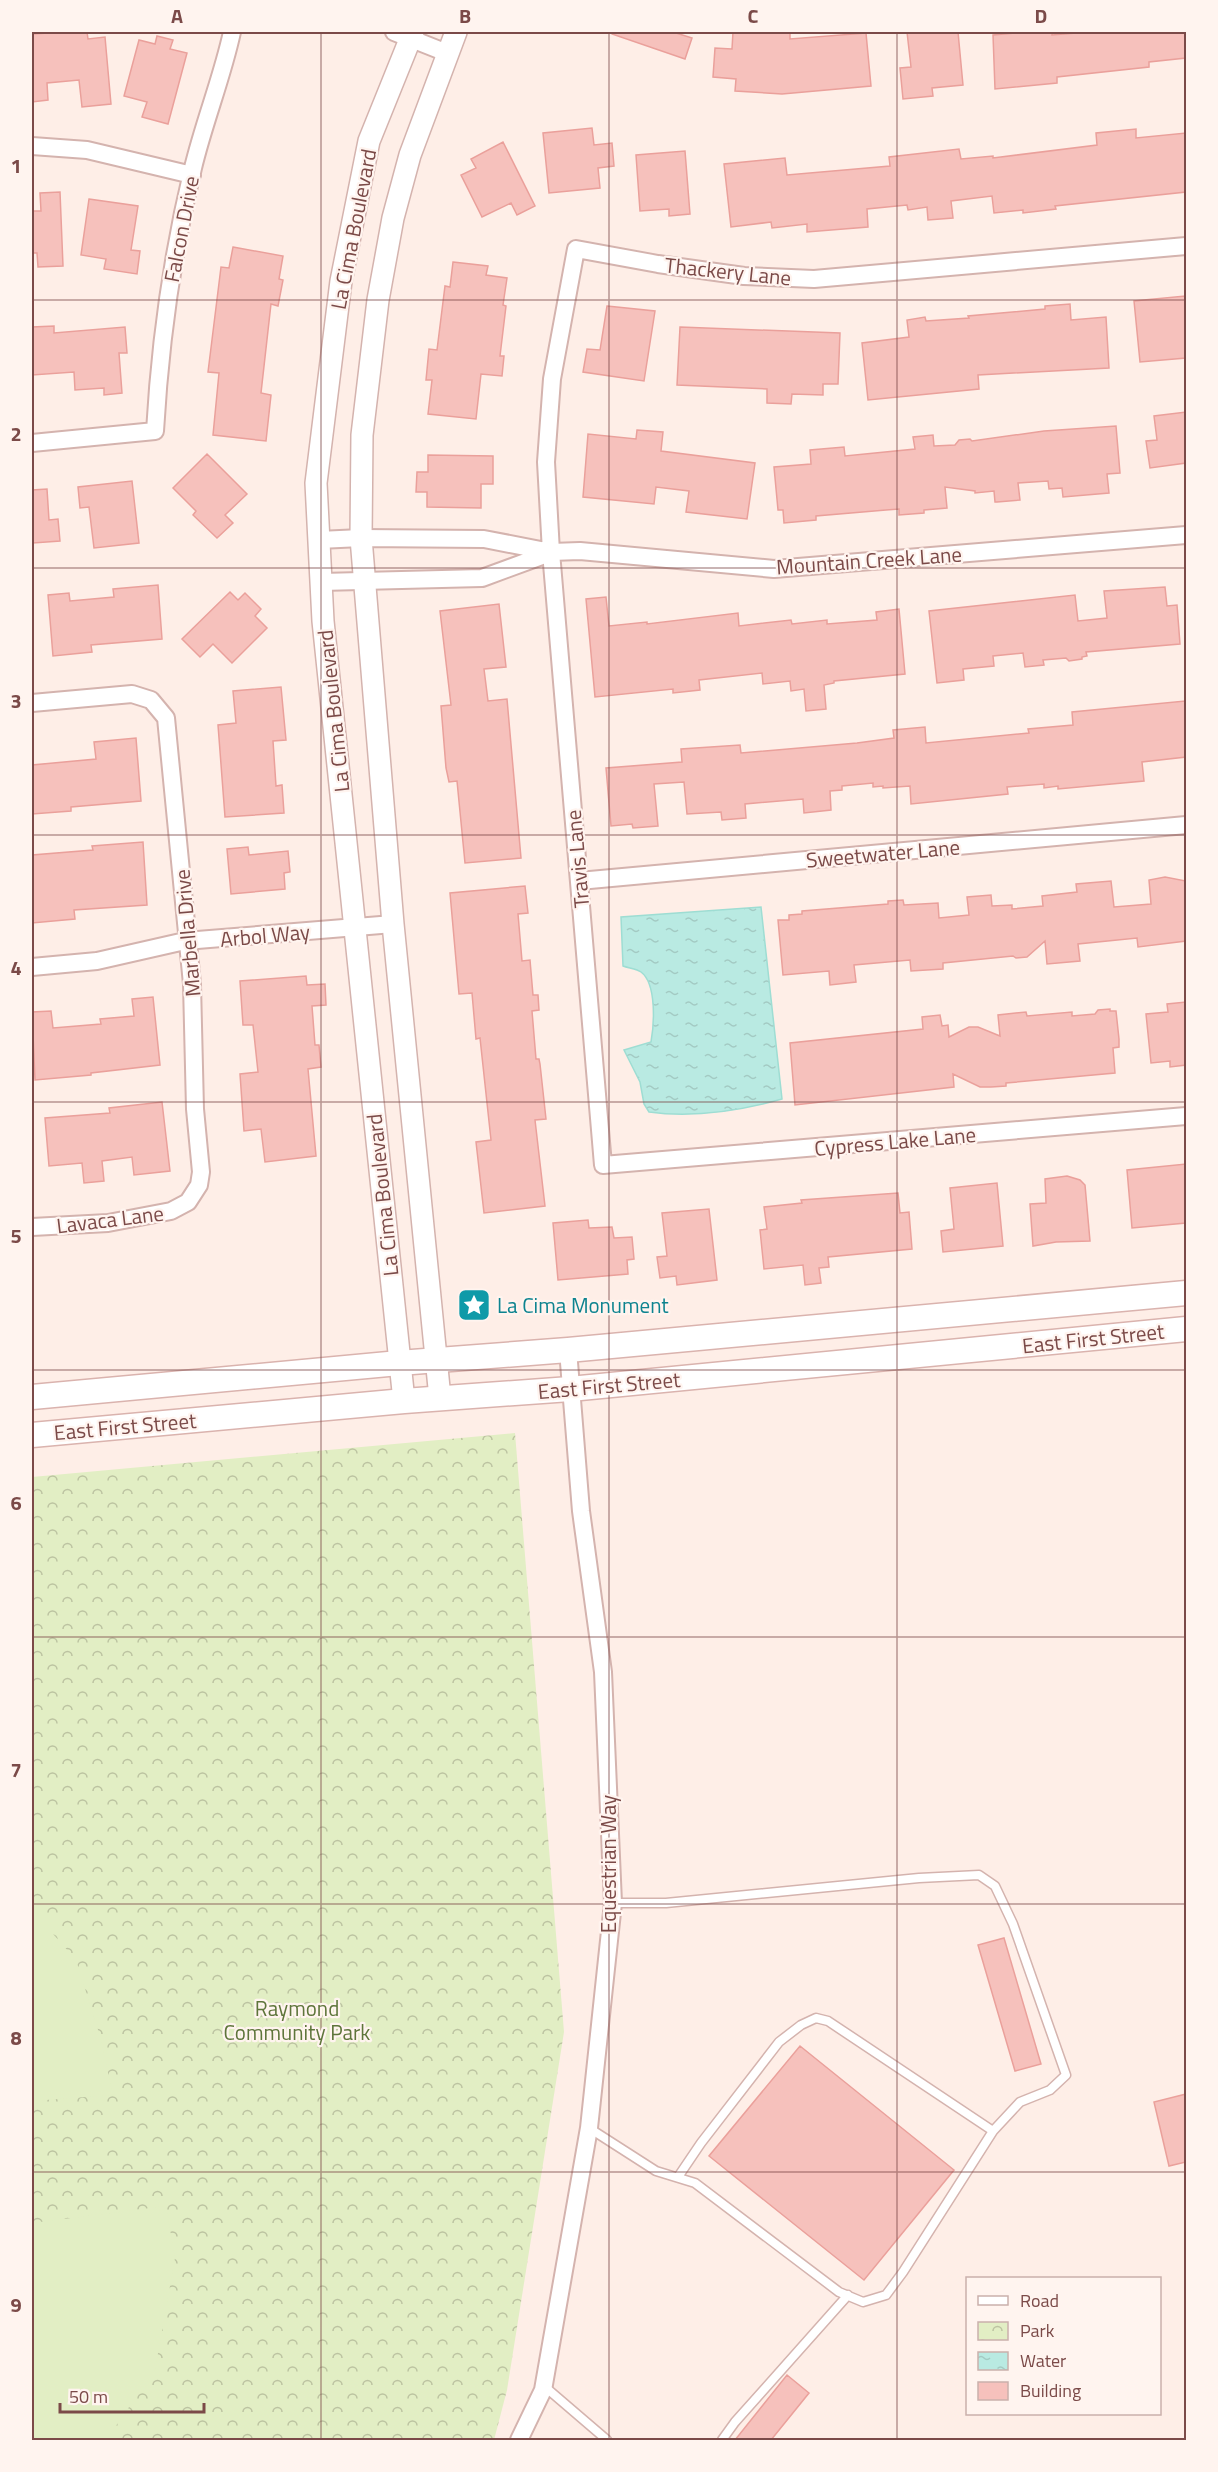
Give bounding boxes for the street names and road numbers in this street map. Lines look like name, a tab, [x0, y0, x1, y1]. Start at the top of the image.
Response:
street label: La Cima Boulevard	[322, 146, 384, 312]
street label: Falcon Drive	[155, 173, 207, 285]
street label: Thackery Lane	[663, 248, 793, 294]
street label: Mountain Creek Lane	[775, 538, 963, 582]
street label: La Cima Boulevard	[309, 628, 357, 794]
street label: Travis Lane	[557, 809, 597, 909]
street label: Sweetwater Lane	[805, 830, 961, 876]
street label: Marbella Drive	[165, 868, 209, 998]
street label: Arbol Way	[219, 915, 311, 955]
street label: La Cima Boulevard	[358, 1112, 406, 1278]
street label: Cypress Lake Lane	[813, 1118, 977, 1164]
street label: Lavaca Lane	[55, 1197, 165, 1241]
street label: East First Street	[1020, 1315, 1166, 1361]
street label: East First Street	[537, 1363, 682, 1407]
street label: East First Street	[53, 1404, 198, 1448]
street label: Equestrian Way	[592, 1795, 624, 1933]

